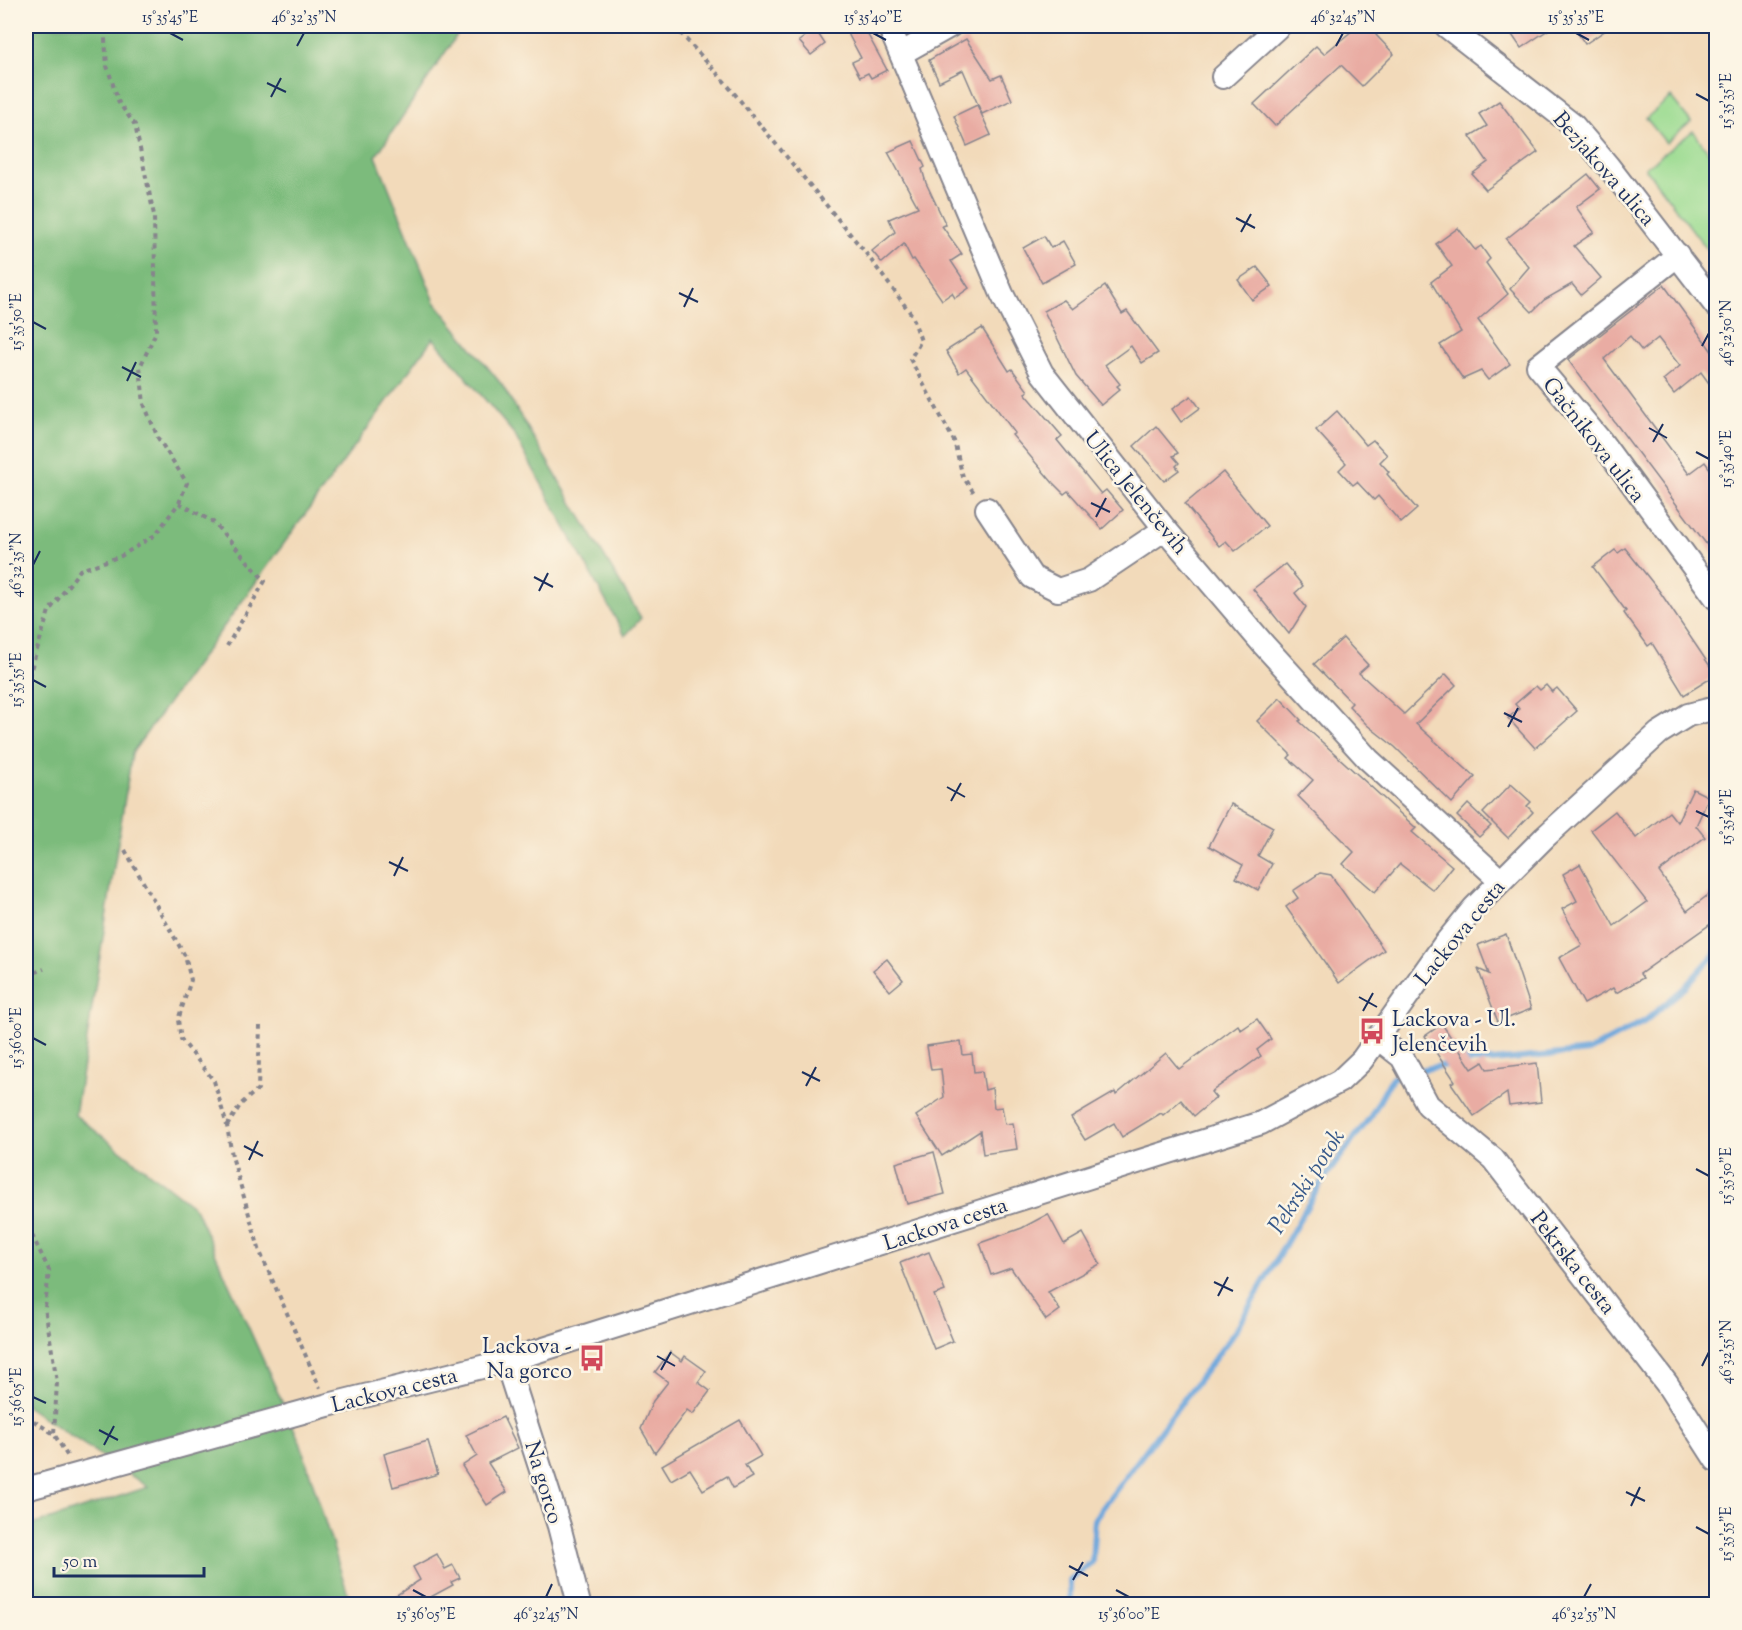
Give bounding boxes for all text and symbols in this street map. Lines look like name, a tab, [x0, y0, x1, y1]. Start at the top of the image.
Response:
text: 15°35'45"E	[142, 8, 198, 29]
text: 46°32'35"N	[271, 8, 337, 29]
text: 15°35'40"E	[844, 8, 902, 29]
text: 46°32'45"N	[1310, 8, 1376, 29]
text: 15°35'35"E	[1548, 8, 1604, 29]
text: 15°35'35"E	[1717, 73, 1738, 129]
street label: Bezjakova ulica	[1544, 105, 1662, 234]
text: 15°35'50"E	[7, 293, 28, 351]
text: 46°32'50"N	[1717, 300, 1738, 366]
street label: Gačnikova ulica	[1533, 371, 1652, 510]
street label: Ulica Jelenčevih	[1075, 425, 1195, 563]
text: 15°35'40"E	[1717, 430, 1738, 488]
text: 46°32'35"N	[7, 532, 28, 598]
text: 15°35'55"E	[7, 652, 28, 708]
text: 15°35'45"E	[1717, 789, 1738, 845]
street label: Lackova cesta	[1408, 874, 1514, 994]
place label: Lackova - Ul. Jelenčevih	[1391, 1005, 1516, 1062]
text: 15°36'00"E	[7, 1007, 28, 1069]
bus stop icon: Lackova - Ul. Jelenčevih	[1357, 1016, 1387, 1046]
water label: Pekrski potok	[1261, 1123, 1354, 1241]
text: 15°35'50"E	[1717, 1147, 1738, 1205]
street label: Lackova cesta	[880, 1191, 1012, 1261]
street label: Pekrska cesta	[1521, 1205, 1622, 1322]
text: 46°32'55"N	[1717, 1320, 1738, 1384]
place label: Lackova - Na gorco	[482, 1332, 572, 1389]
bus stop icon: Lackova - Na gorco	[577, 1343, 607, 1373]
street label: Lackova cesta	[328, 1361, 461, 1423]
text: 15°36'05"E	[7, 1367, 28, 1427]
street label: Na gorco	[514, 1437, 570, 1528]
text: 15°35'55"E	[1717, 1506, 1738, 1562]
scale bar	[54, 1540, 204, 1578]
text: 50 m	[62, 1550, 98, 1576]
text: 15°36'05"E	[396, 1605, 456, 1626]
text: 46°32'45"N	[513, 1605, 579, 1626]
text: 15°36'00"E	[1098, 1605, 1160, 1626]
text: 46°32'55"N	[1552, 1605, 1616, 1626]

